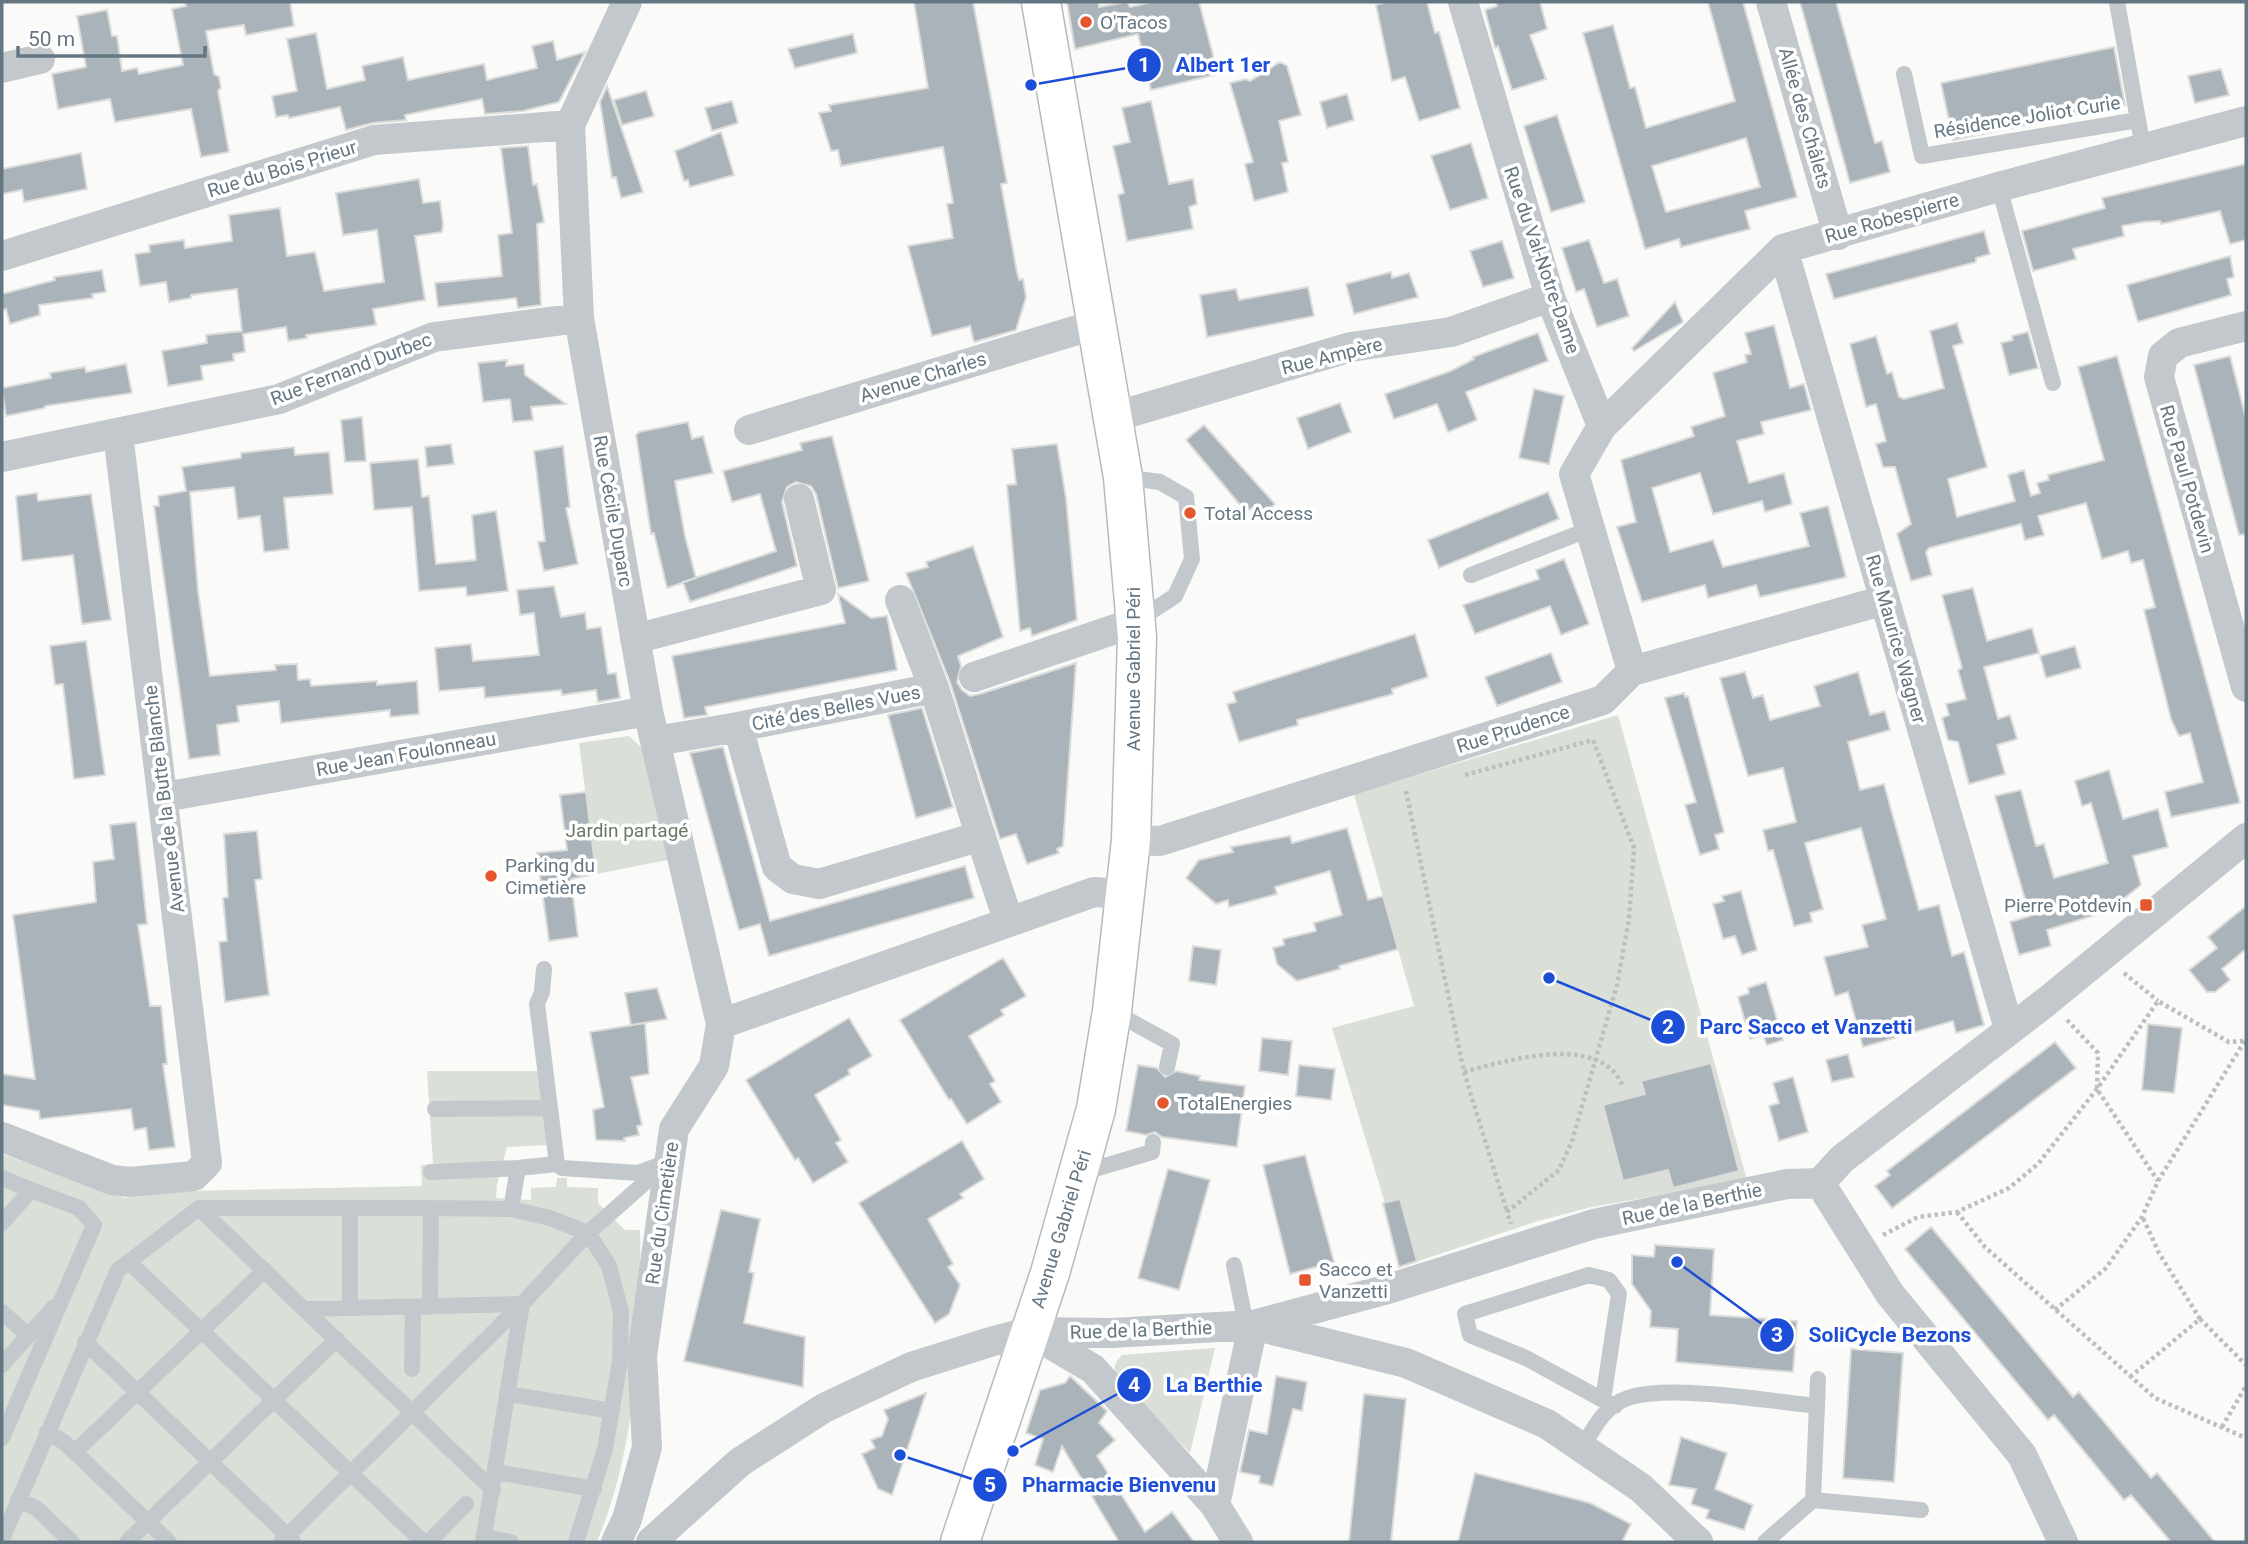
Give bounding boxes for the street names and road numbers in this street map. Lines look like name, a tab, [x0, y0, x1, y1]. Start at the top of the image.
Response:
street label: Allée des Châlets	[1774, 45, 1836, 191]
street label: Résidence Joliot Curie	[1932, 91, 2122, 143]
street label: Rue du Bois Prieur	[205, 135, 360, 203]
street label: Rue du Val-Notre-Dame	[1499, 163, 1585, 357]
street label: Rue Robespierre	[1822, 188, 1962, 248]
street label: Rue Fernand Durbec	[267, 328, 435, 410]
street label: Rue Ampère	[1279, 332, 1385, 380]
street label: Avenue Charles	[857, 347, 989, 407]
street label: Rue Paul Potdevin	[2155, 402, 2219, 556]
street label: Rue Cécile Duparc	[588, 433, 638, 589]
street label: Rue Maurice Wagner	[1861, 552, 1931, 727]
street label: Avenue Gabriel Péri	[1122, 587, 1145, 751]
street label: Cité des Belles Vues	[750, 680, 922, 736]
street label: Avenue de la Butte Blanche	[139, 684, 189, 914]
street label: Rue Prudence	[1454, 700, 1572, 758]
street label: Rue Jean Foulonneau	[314, 727, 498, 781]
street label: Rue du Cimetière	[641, 1140, 683, 1286]
street label: Avenue Gabriel Péri	[1026, 1147, 1096, 1311]
street label: Rue de la Berthie	[1620, 1178, 1764, 1230]
street label: Rue de la Berthie	[1069, 1316, 1213, 1344]

